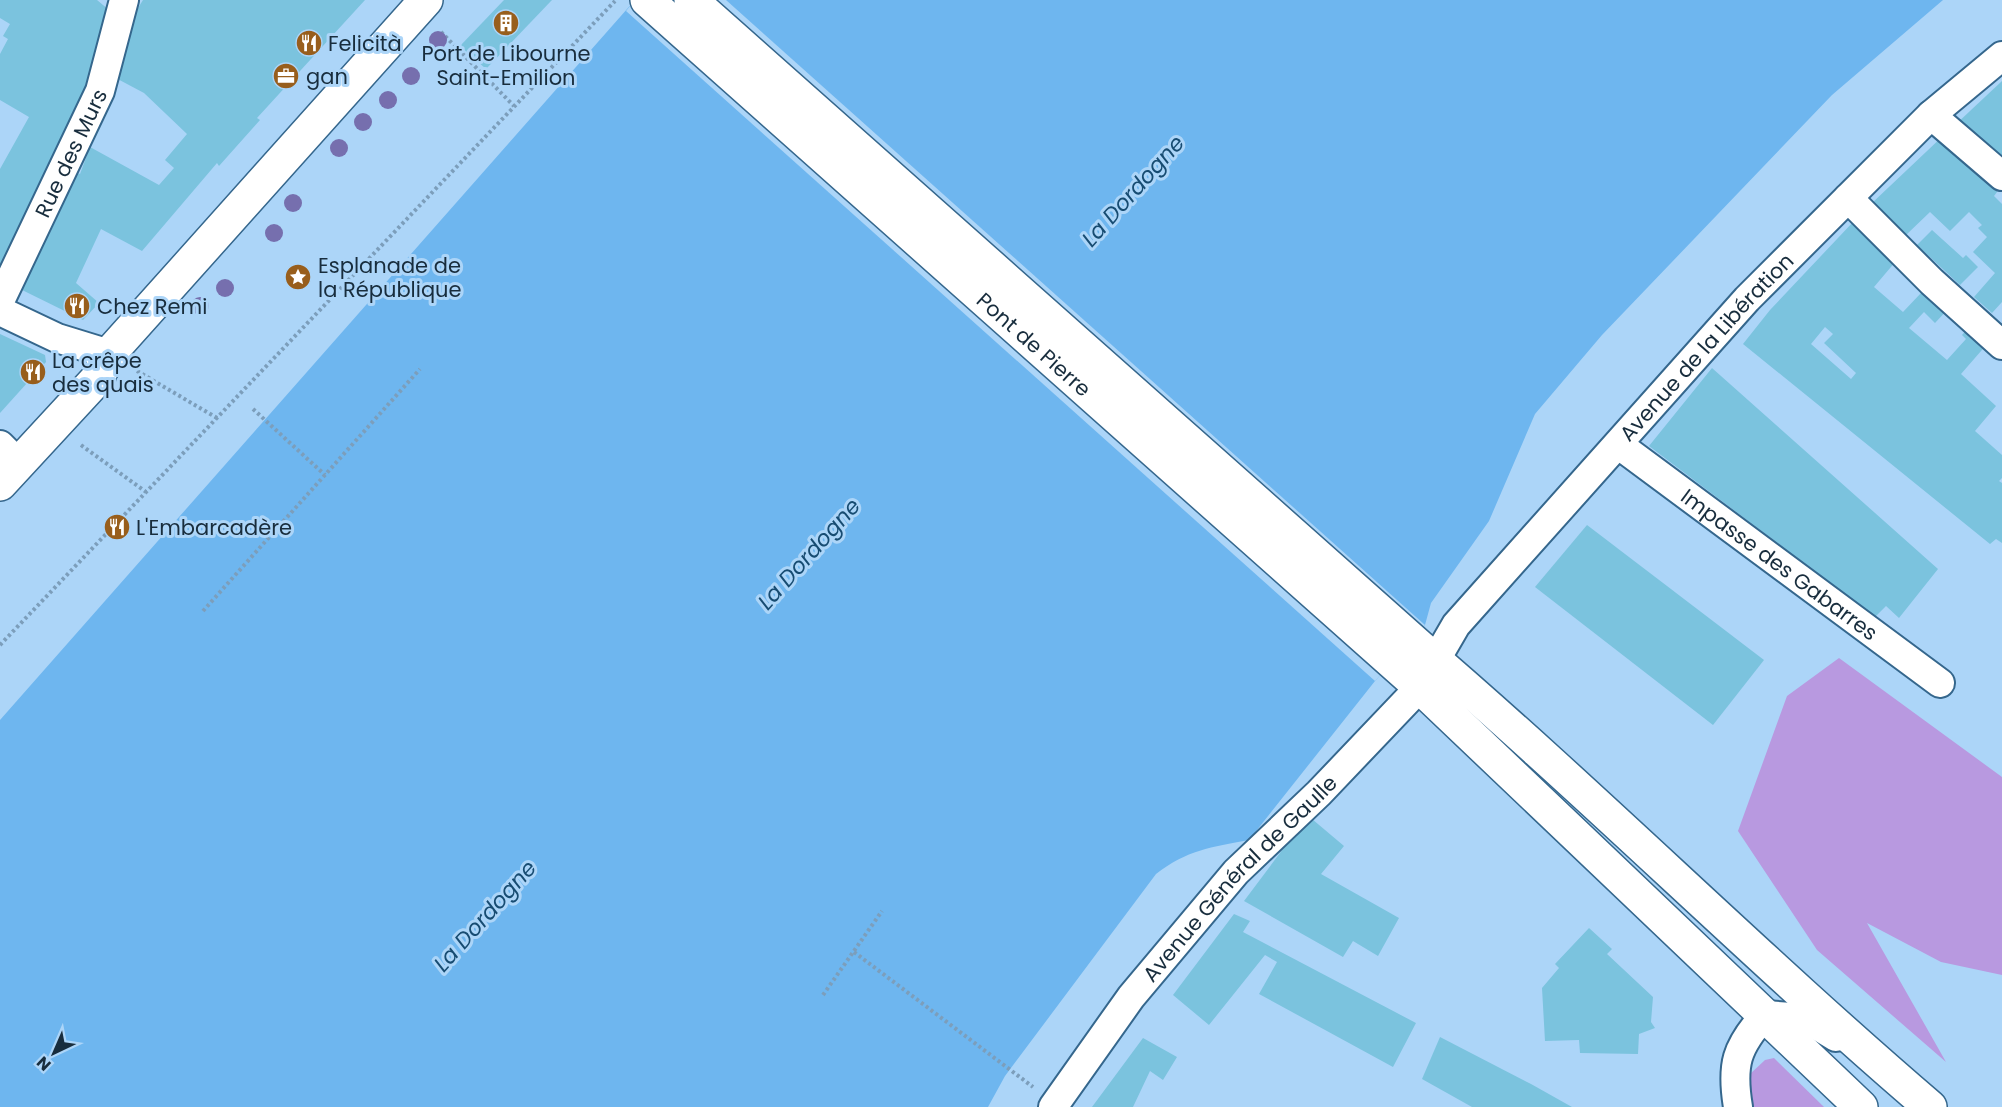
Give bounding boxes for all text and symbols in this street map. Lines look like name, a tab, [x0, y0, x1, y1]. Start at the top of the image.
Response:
building icon: Port de Libourne Saint-Emilion	[491, 8, 521, 38]
restaurant icon: Felicità	[294, 28, 324, 58]
place label: Felicità	[328, 29, 402, 58]
place label: Port de Libourne Saint-Emilion	[421, 39, 591, 92]
office icon: gan	[271, 61, 301, 91]
place label: gan	[306, 62, 348, 91]
street label: Rue des Murs	[28, 84, 113, 222]
water label: La Dordogne	[1075, 128, 1191, 254]
street label: Avenue de la Libération	[1613, 246, 1800, 447]
place label: Esplanade de la République	[318, 251, 462, 304]
place icon: Esplanade de la République	[283, 262, 313, 292]
street label: Pont de Pierre	[971, 285, 1098, 403]
restaurant icon: Chez Remi	[62, 291, 92, 321]
place label: Chez Remi	[97, 292, 207, 321]
place label: La crêpe des quais	[52, 346, 154, 399]
restaurant icon: La crêpe des quais	[18, 357, 48, 387]
street label: Impasse des Gabarres	[1675, 482, 1884, 647]
water label: La Dordogne	[751, 491, 867, 617]
restaurant icon: L'Embarcadère	[102, 512, 132, 542]
place label: L'Embarcadère	[136, 513, 292, 542]
street label: Avenue Général de Gaulle	[1136, 768, 1343, 988]
water label: La Dordogne	[427, 853, 543, 979]
north arrow	[24, 1023, 84, 1083]
text: N	[32, 1051, 56, 1076]

